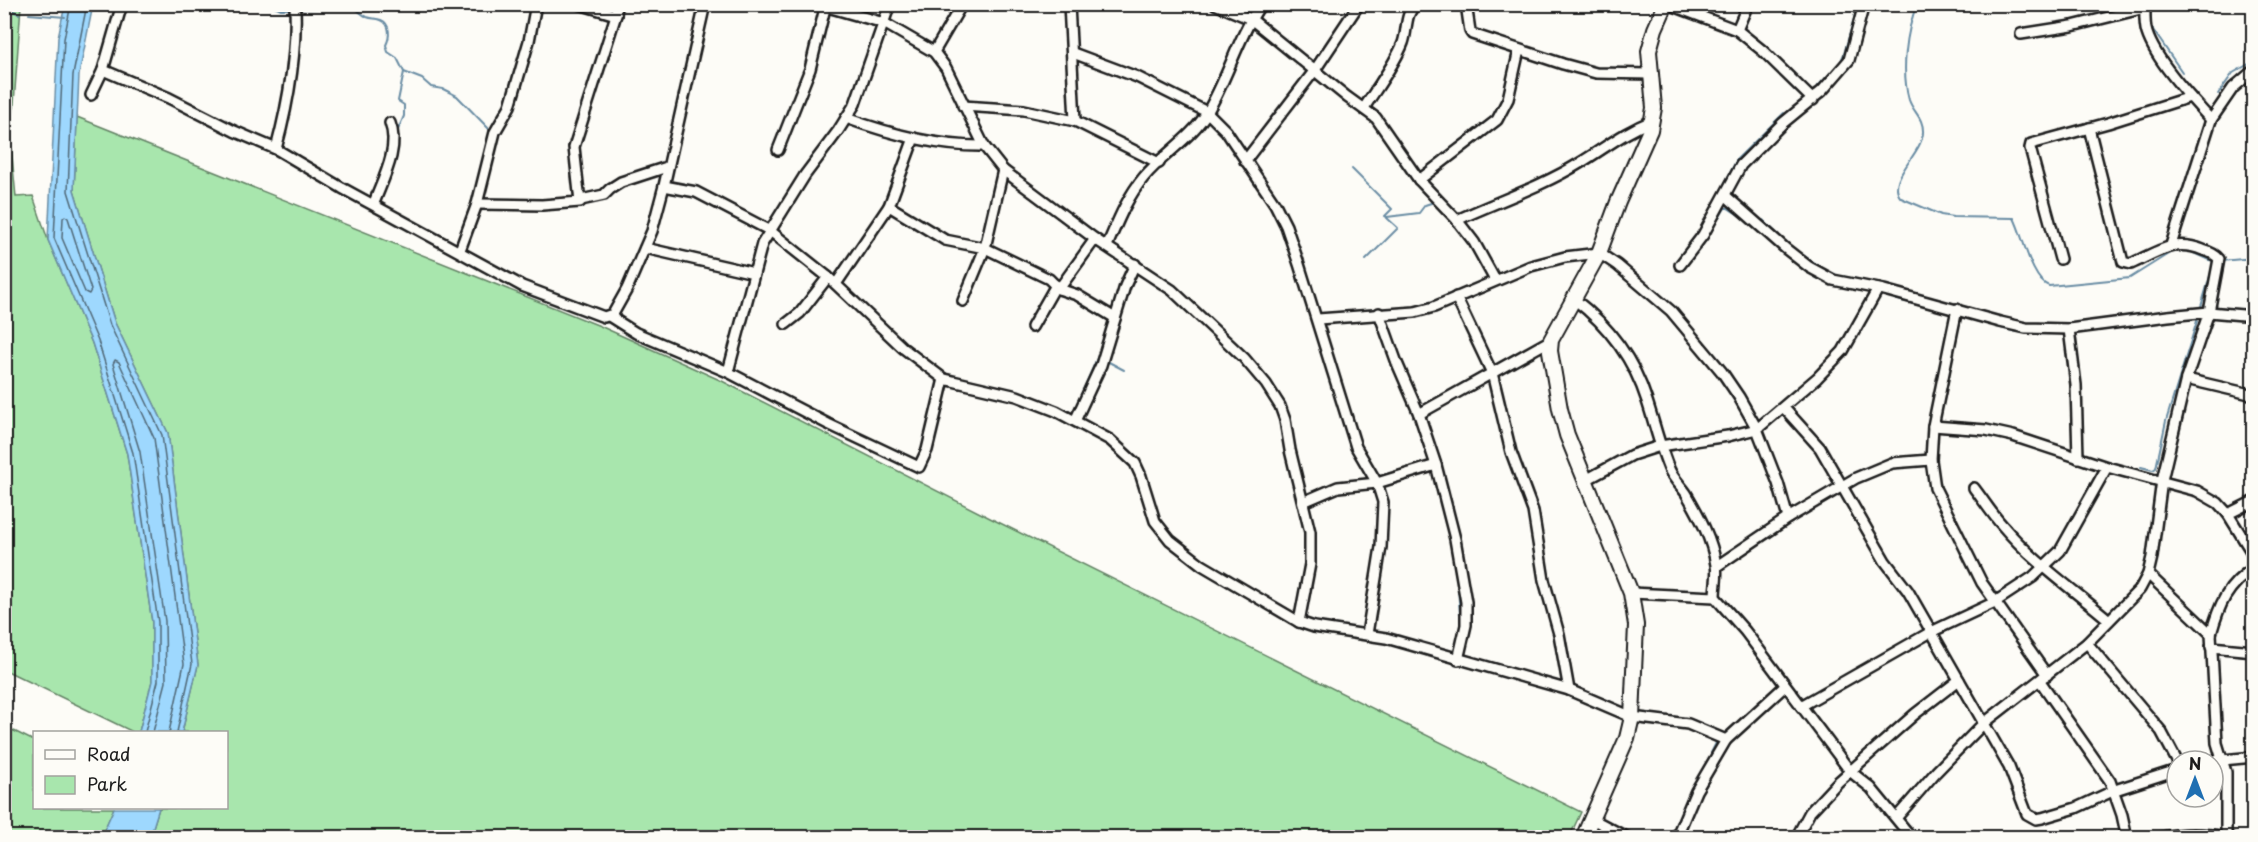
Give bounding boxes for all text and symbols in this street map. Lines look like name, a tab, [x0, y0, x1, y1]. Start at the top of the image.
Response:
legend	[33, 731, 228, 809]
text: Road	[87, 740, 131, 767]
north arrow	[2165, 749, 2225, 809]
text: N	[2189, 751, 2201, 775]
text: Park	[87, 770, 127, 797]

